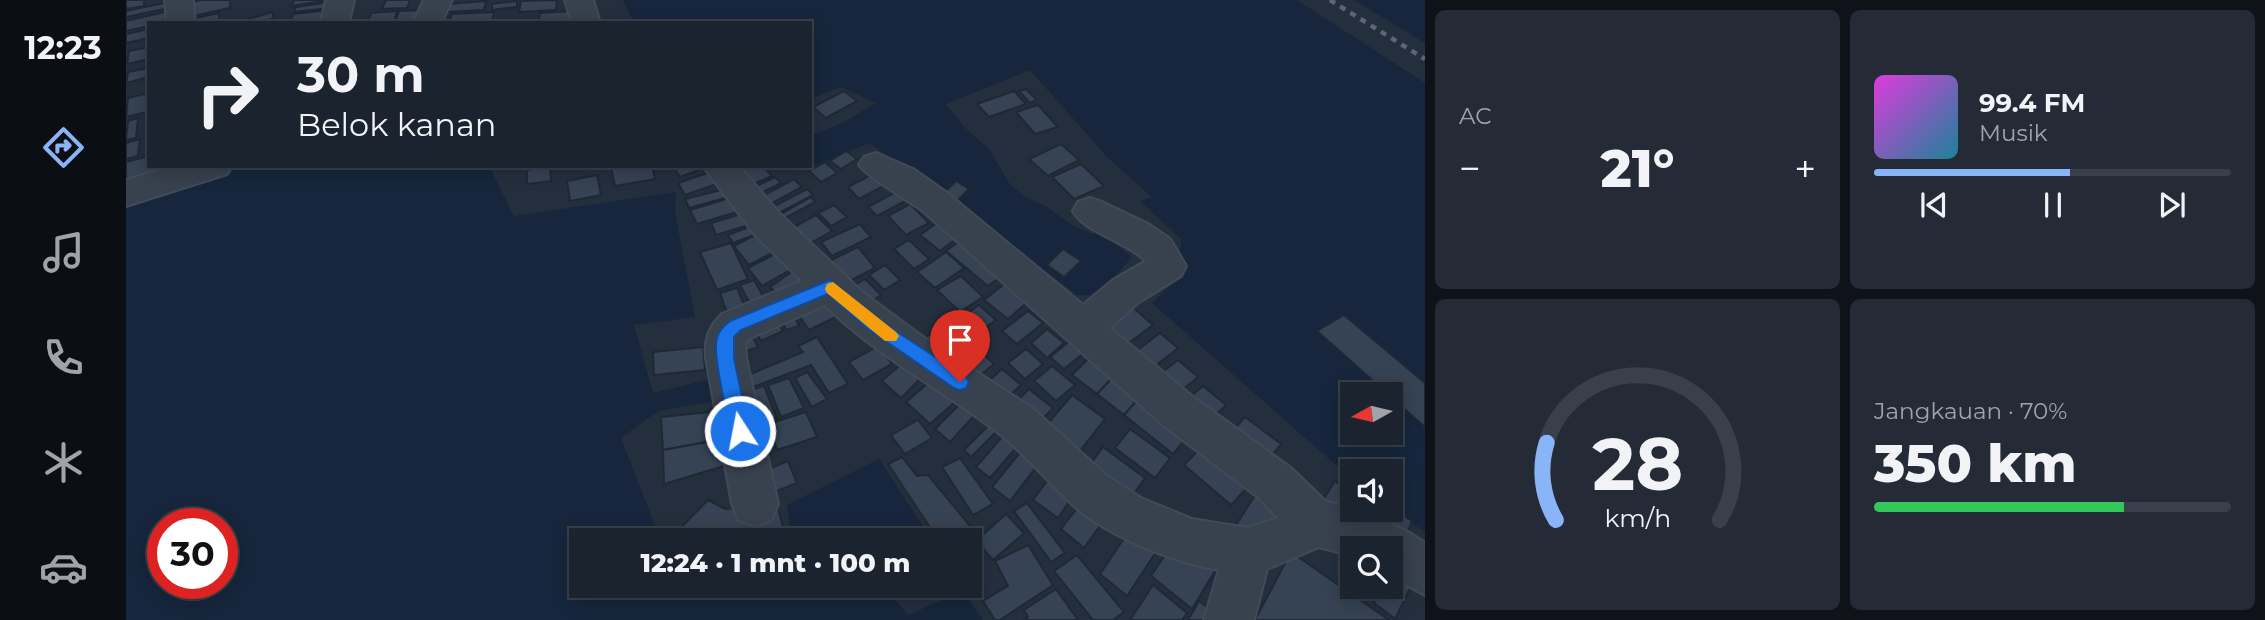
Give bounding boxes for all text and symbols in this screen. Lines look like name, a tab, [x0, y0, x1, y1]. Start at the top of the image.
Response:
text: 12:23	[24, 28, 102, 67]
text: 30 m	[297, 45, 425, 104]
icon: right	[182, 49, 273, 140]
text: 99.4 FM	[1979, 87, 2085, 119]
text: AC	[1459, 102, 1492, 130]
text: Belok kanan	[297, 105, 497, 144]
text: Musik	[1979, 119, 2048, 147]
icon: directions	[39, 123, 88, 172]
text: 21°	[1601, 137, 1674, 200]
text: −	[1459, 145, 1481, 192]
text: +	[1794, 145, 1816, 192]
icon: previous	[1915, 186, 1953, 224]
icon: pause	[2034, 186, 2072, 224]
icon: next	[2153, 186, 2191, 224]
icon: music	[39, 228, 88, 277]
pin	[930, 310, 990, 382]
icon: arrive	[941, 321, 979, 359]
icon: phone	[39, 333, 88, 382]
north arrow	[1340, 382, 1404, 444]
map controls	[1340, 382, 1403, 599]
position arrow	[703, 394, 777, 468]
text: Jangkauan · 70%	[1874, 397, 2067, 425]
text: 28	[1592, 421, 1683, 509]
text: 350 km	[1874, 432, 2077, 495]
icon: climate	[39, 438, 88, 487]
button: sound	[1340, 459, 1403, 522]
text: km/h	[1604, 503, 1671, 533]
speed limit sign: 30	[147, 508, 238, 599]
button: search	[1340, 536, 1403, 599]
icon: car	[39, 543, 88, 592]
text: 12:24 · 1 mnt · 100 m	[640, 547, 911, 579]

